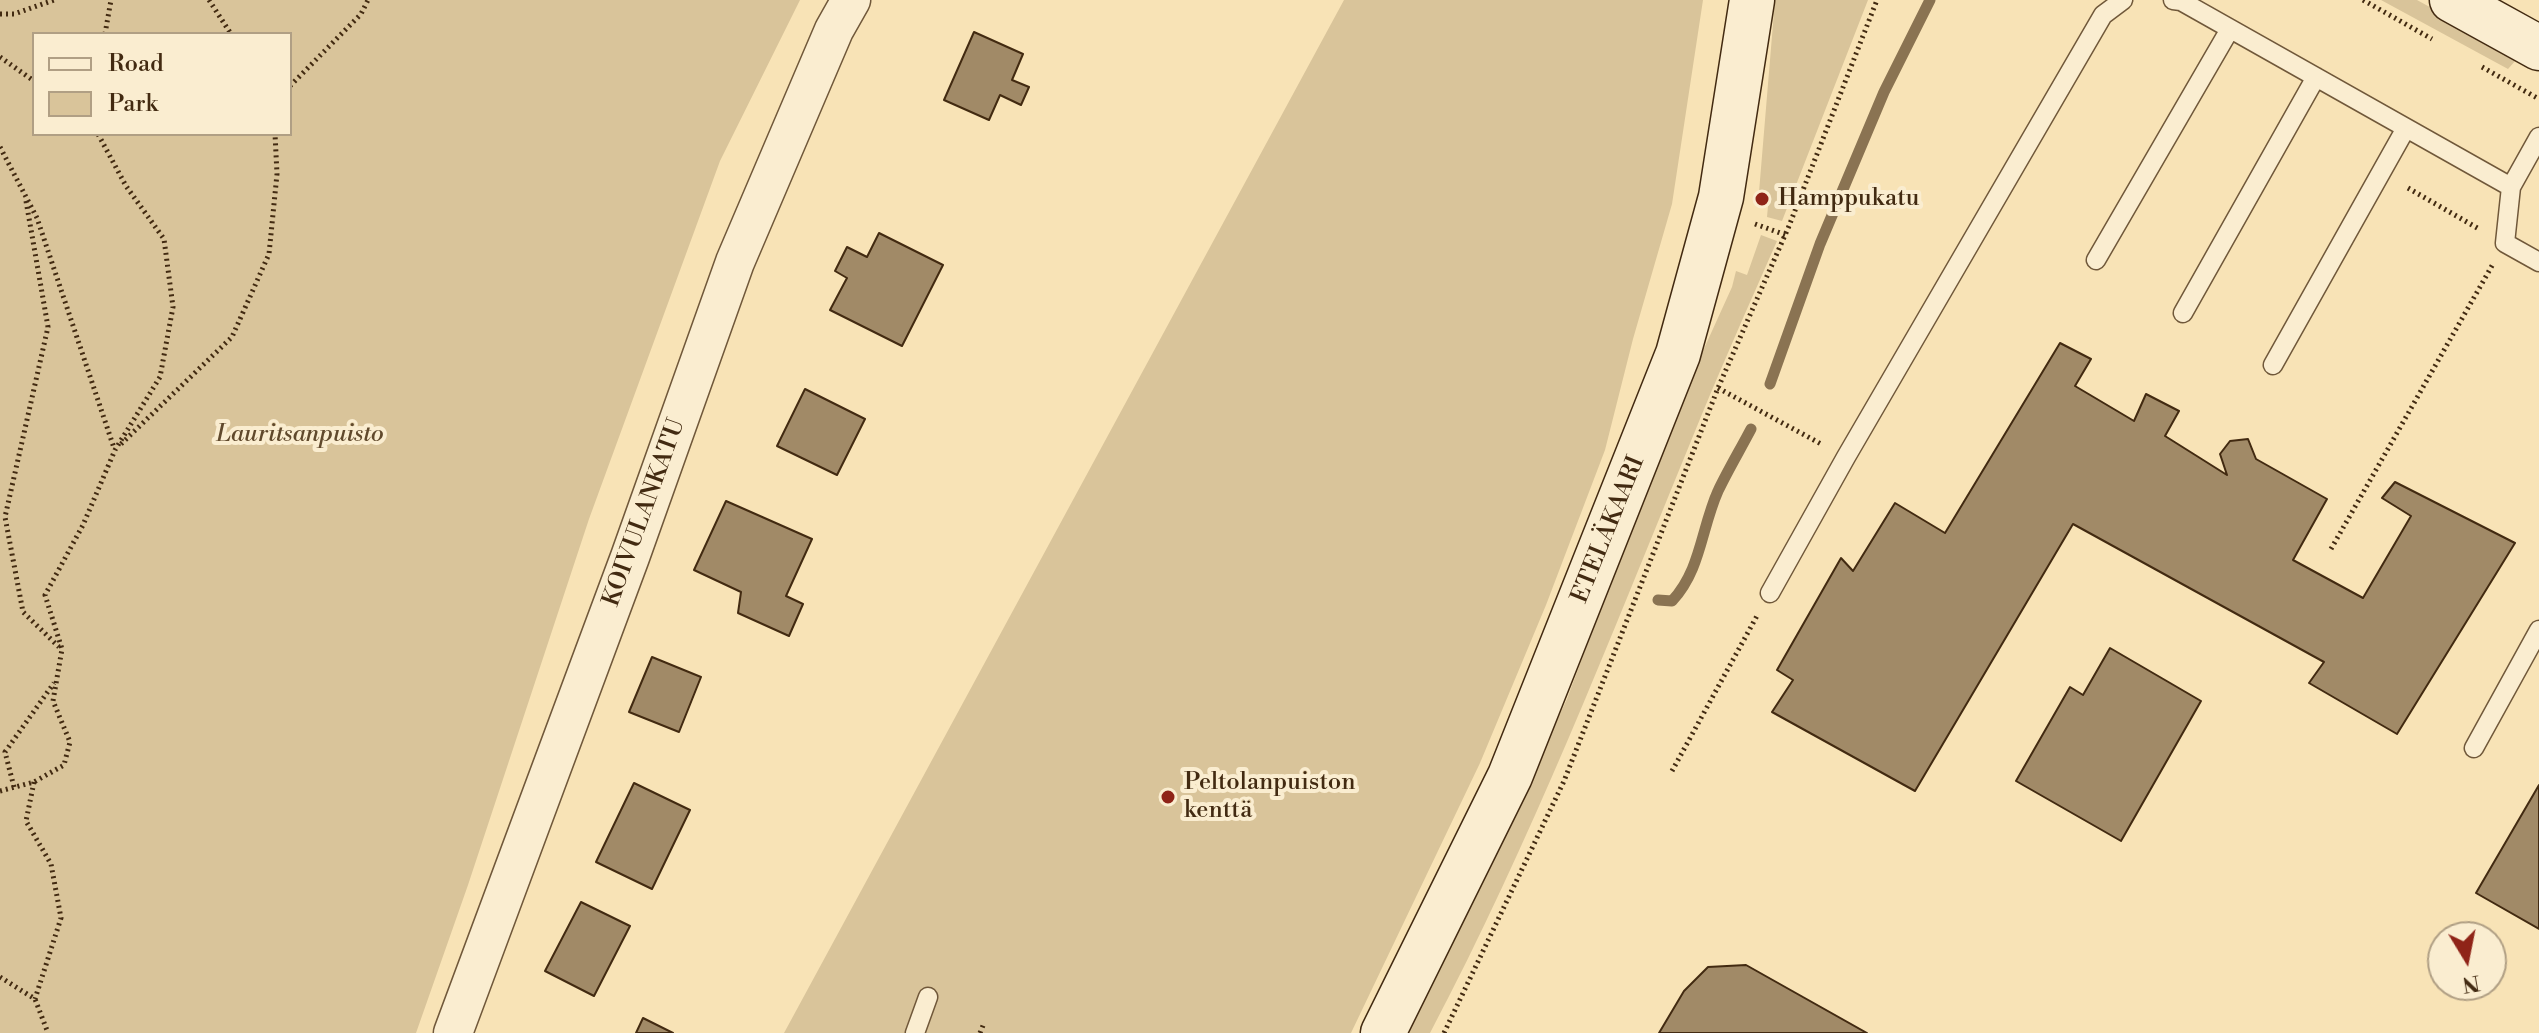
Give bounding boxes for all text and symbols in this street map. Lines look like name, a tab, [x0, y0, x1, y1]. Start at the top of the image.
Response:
legend	[32, 32, 292, 136]
text: Road	[108, 49, 164, 79]
text: Park	[108, 89, 158, 119]
place label: Hamppukatu	[1778, 185, 1919, 213]
marker: Hamppukatu	[1753, 190, 1771, 208]
street label: KOIVULANKATU	[598, 415, 692, 611]
park label: Lauritsanpuisto	[216, 421, 384, 449]
street label: ETELÄKAARI	[1566, 452, 1652, 608]
place label: Peltolanpuiston kenttä	[1184, 769, 1356, 825]
marker: Peltolanpuiston kenttä	[1159, 788, 1177, 806]
north arrow	[2427, 921, 2507, 1001]
text: N	[2460, 968, 2482, 998]

